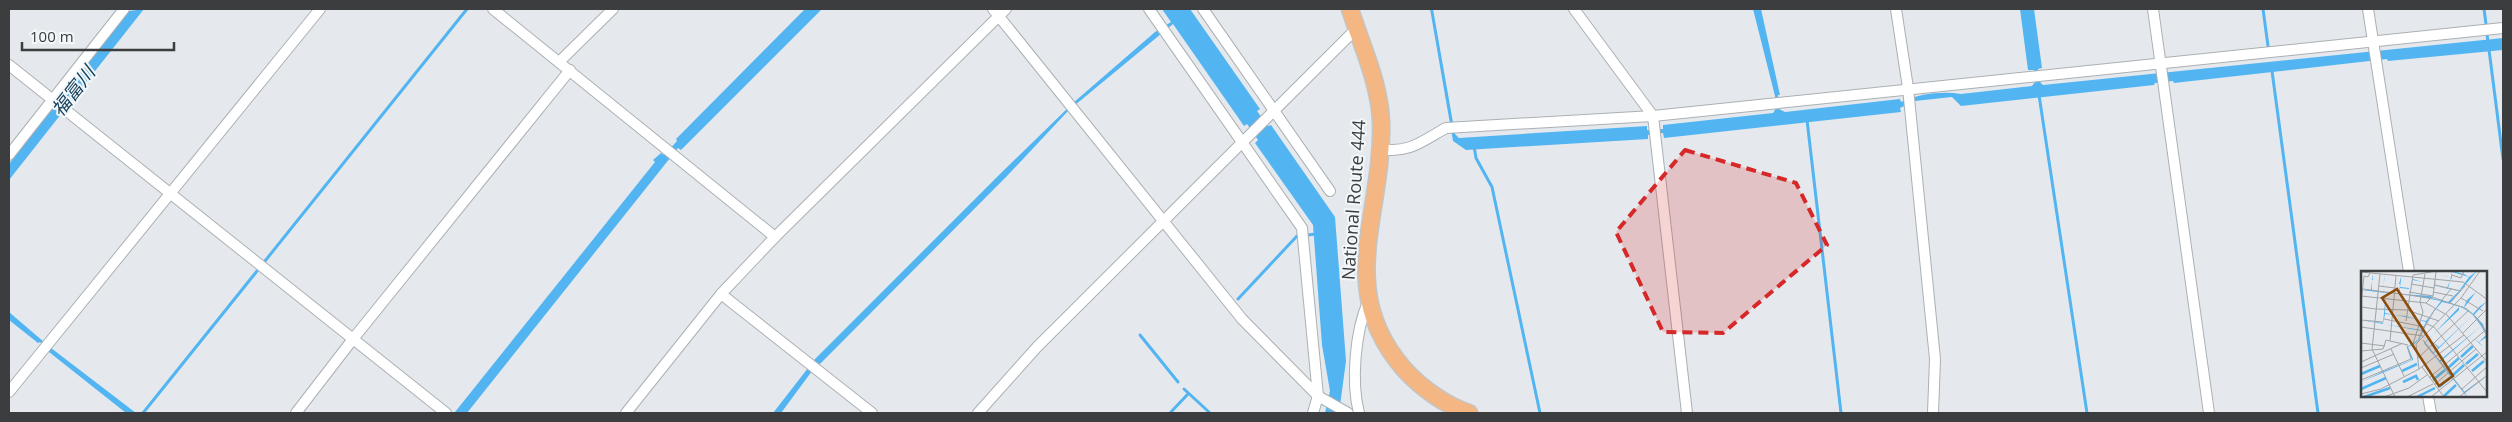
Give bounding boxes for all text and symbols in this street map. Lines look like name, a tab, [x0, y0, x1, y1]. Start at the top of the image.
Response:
scale bar	[22, 20, 175, 52]
text: 100 m	[30, 26, 74, 46]
water label: 福富川	[45, 59, 102, 121]
street label: National Route 444	[1335, 119, 1371, 281]
inset map	[2361, 271, 2487, 397]

